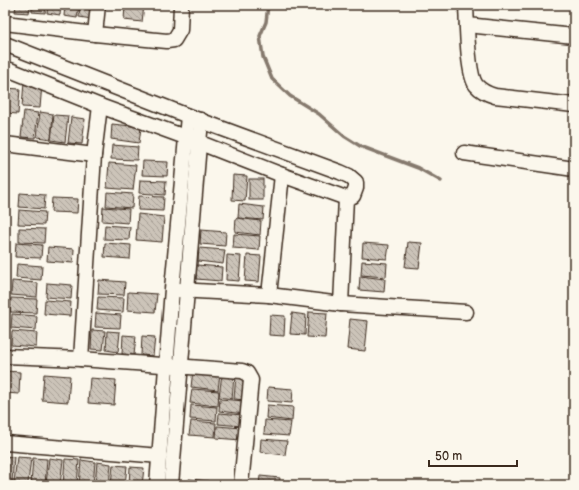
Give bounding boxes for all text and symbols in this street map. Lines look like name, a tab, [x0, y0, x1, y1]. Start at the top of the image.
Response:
scale bar	[429, 442, 517, 468]
text: 50 m	[435, 449, 462, 464]

